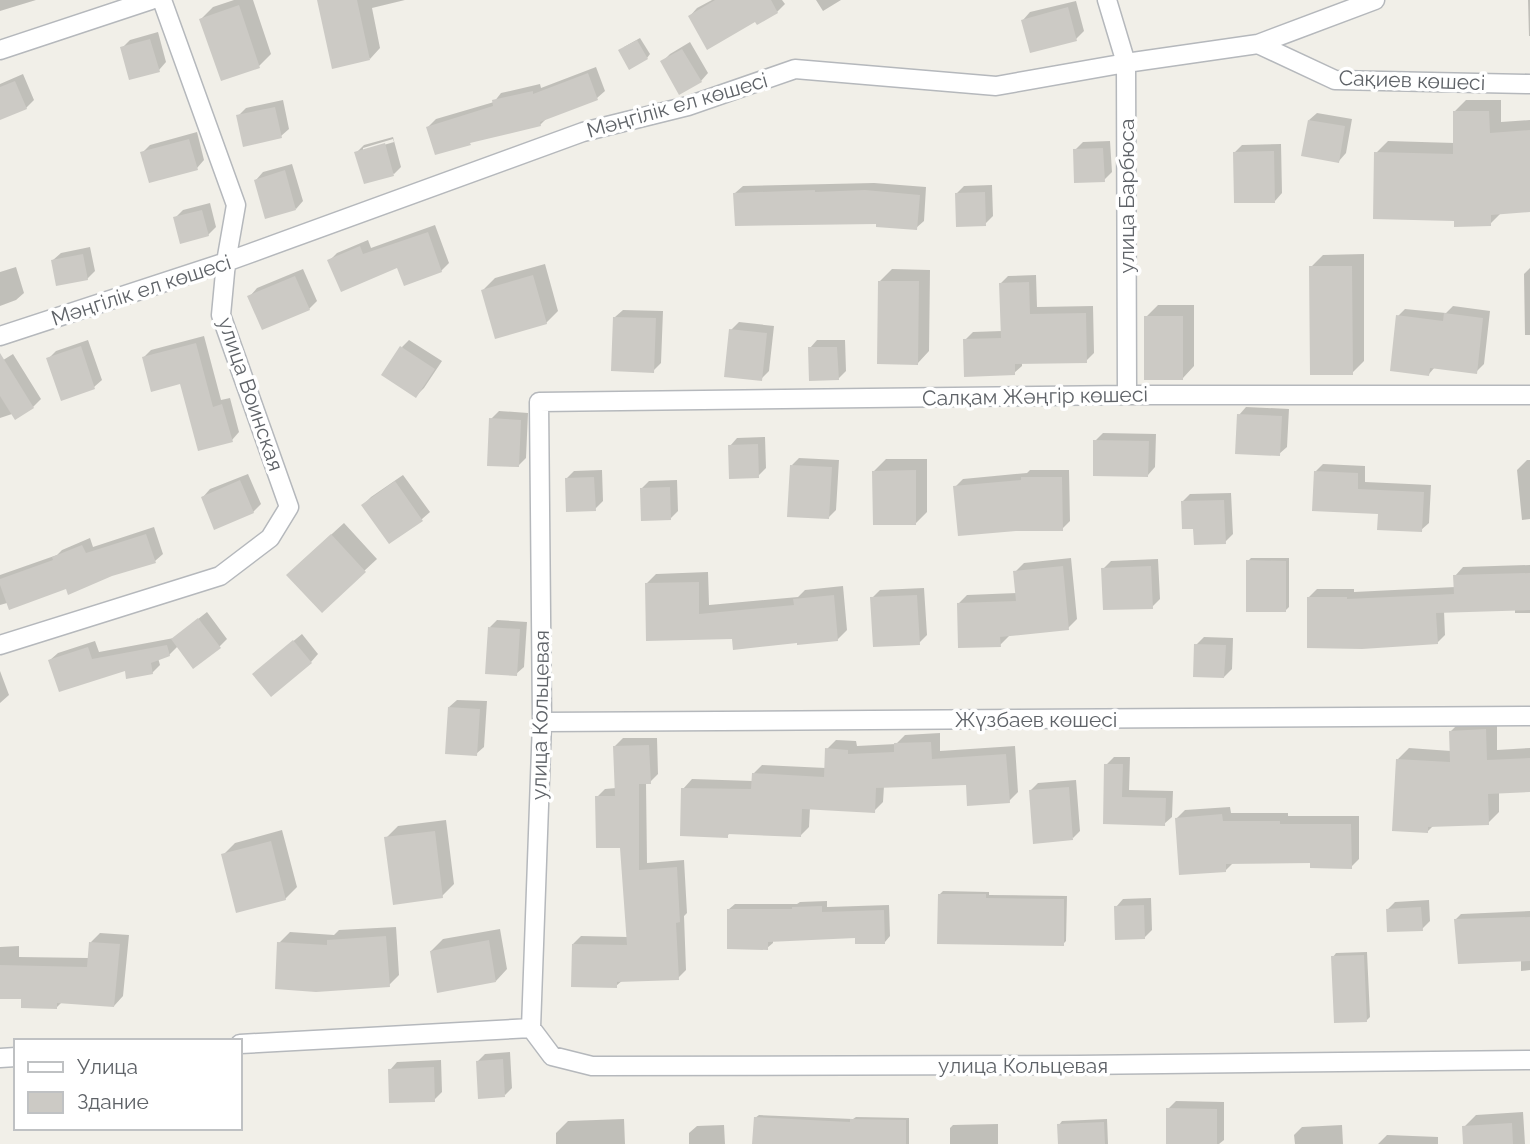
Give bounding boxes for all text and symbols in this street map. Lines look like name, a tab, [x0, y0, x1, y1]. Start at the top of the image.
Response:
street label: Сақиев көшесі	[1338, 65, 1486, 95]
street label: Мәңгілік ел көшесі	[584, 67, 770, 143]
street label: улица Барбюса	[1114, 119, 1139, 273]
street label: Мәңгілік ел көшесі	[48, 249, 234, 331]
street label: улица Воинская	[213, 314, 289, 474]
street label: Салқам Жәңгір көшесі	[922, 382, 1148, 410]
street label: улица Кольцевая	[526, 630, 554, 800]
street label: Жүзбаев көшесі	[955, 707, 1117, 732]
legend	[14, 1039, 242, 1130]
street label: улица Кольцевая	[938, 1053, 1108, 1078]
text: Улица	[77, 1054, 138, 1079]
text: Здание	[77, 1089, 149, 1114]

